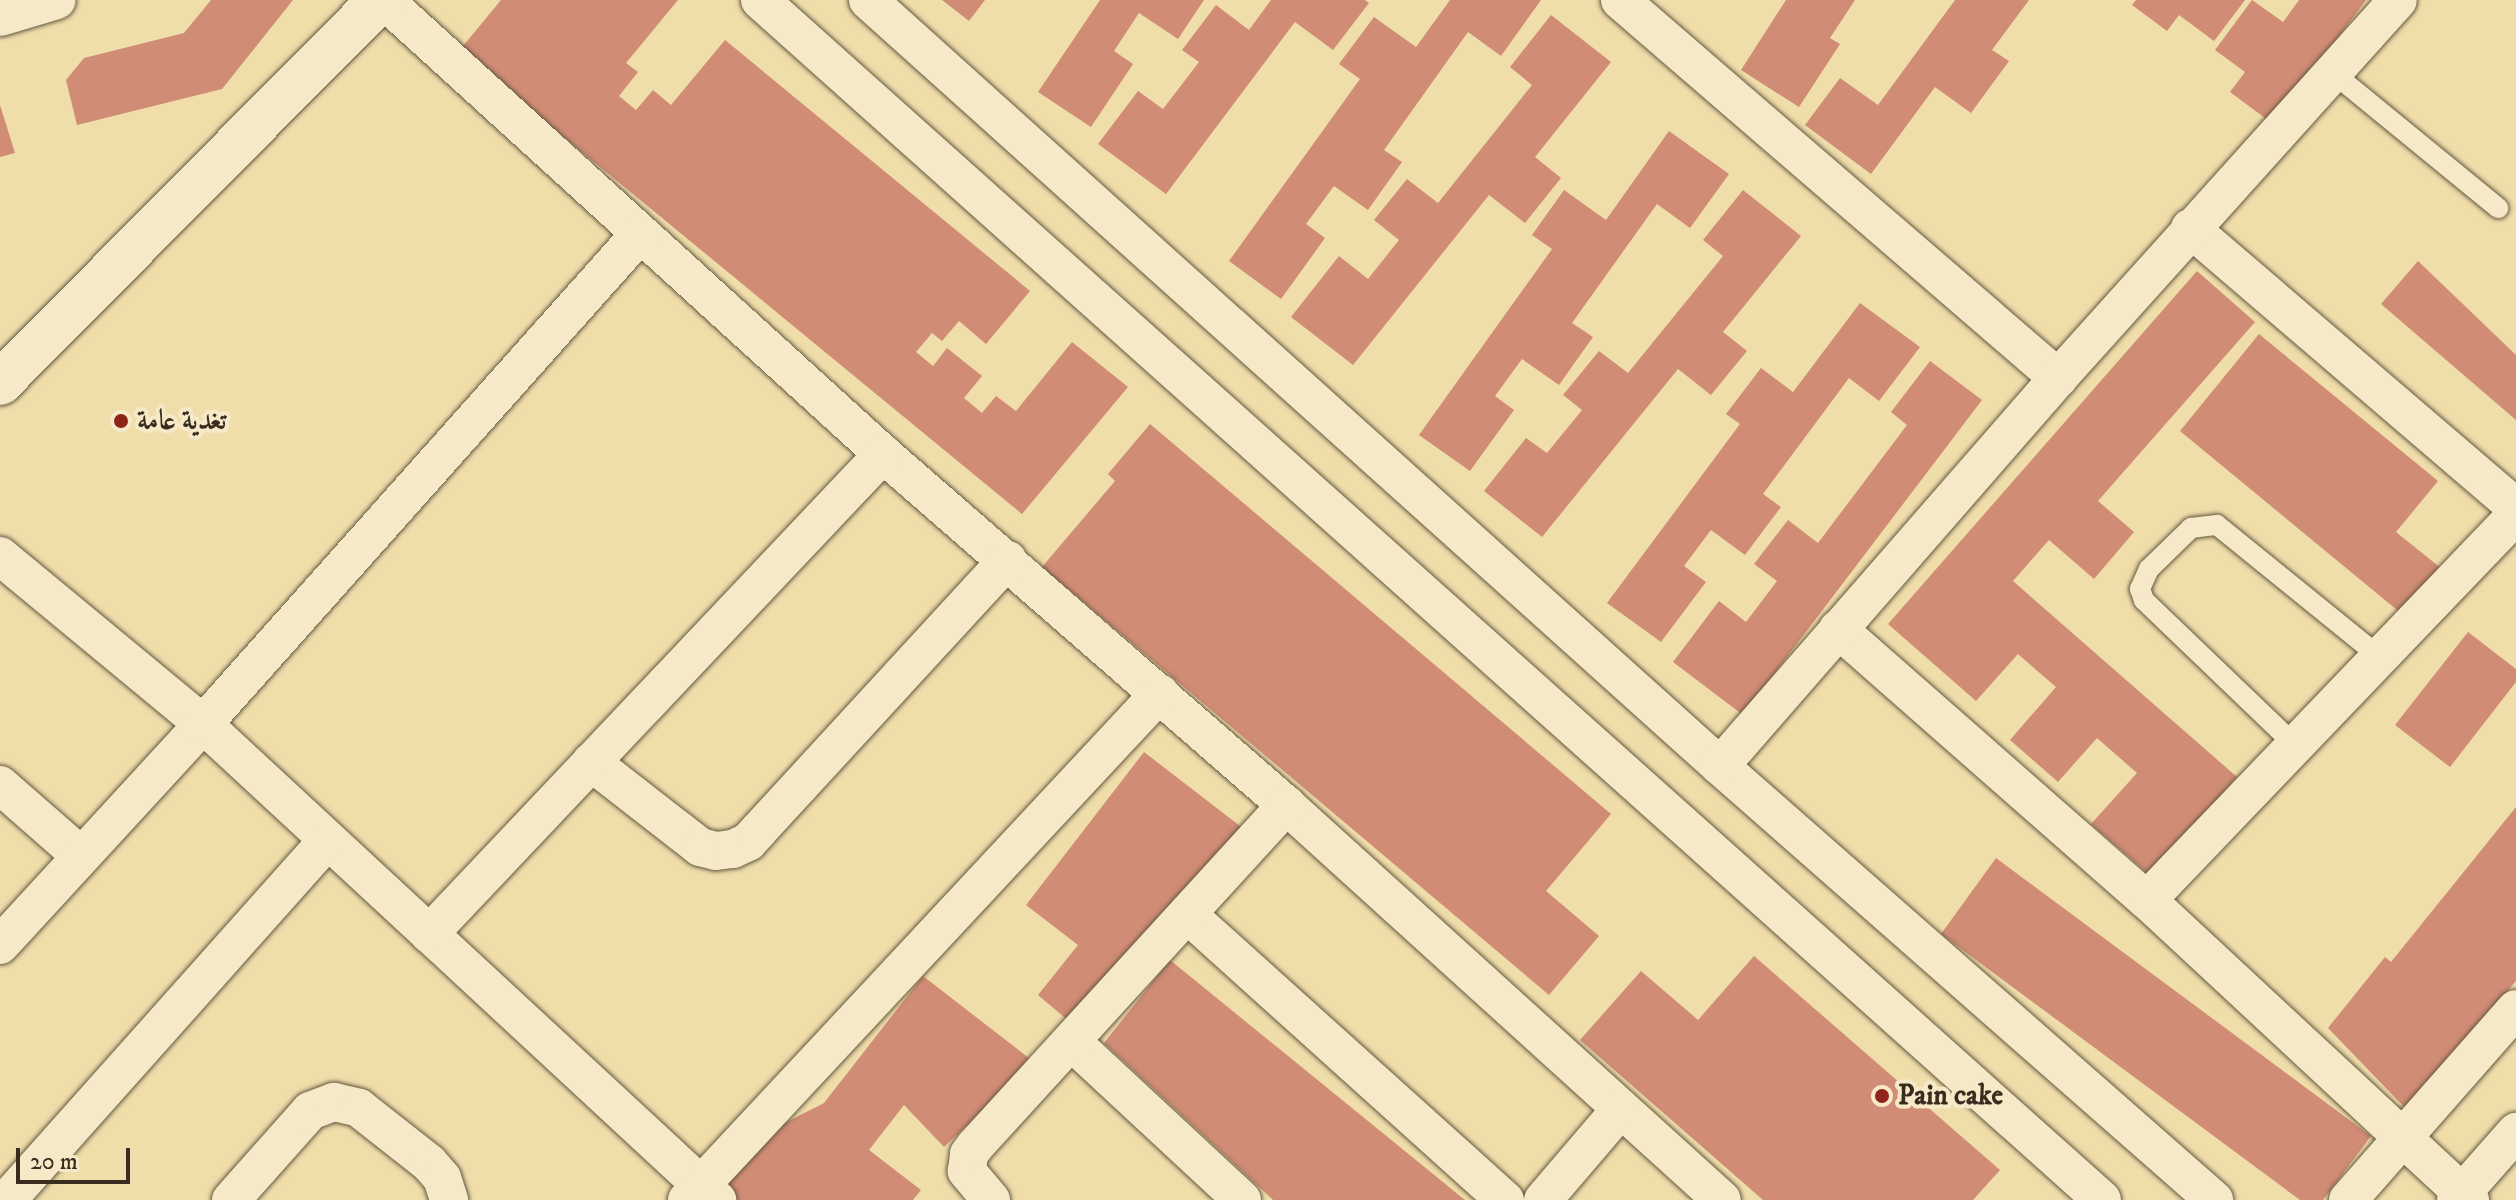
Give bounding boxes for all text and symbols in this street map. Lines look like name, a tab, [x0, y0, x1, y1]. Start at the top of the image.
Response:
place label: تغدية عامة	[137, 404, 227, 438]
marker: تغدية عامة	[112, 412, 130, 430]
place label: Pain cake	[1898, 1079, 2003, 1113]
marker: Pain cake	[1873, 1087, 1891, 1105]
scale bar	[20, 1132, 134, 1182]
text: 20 m	[30, 1147, 78, 1177]

